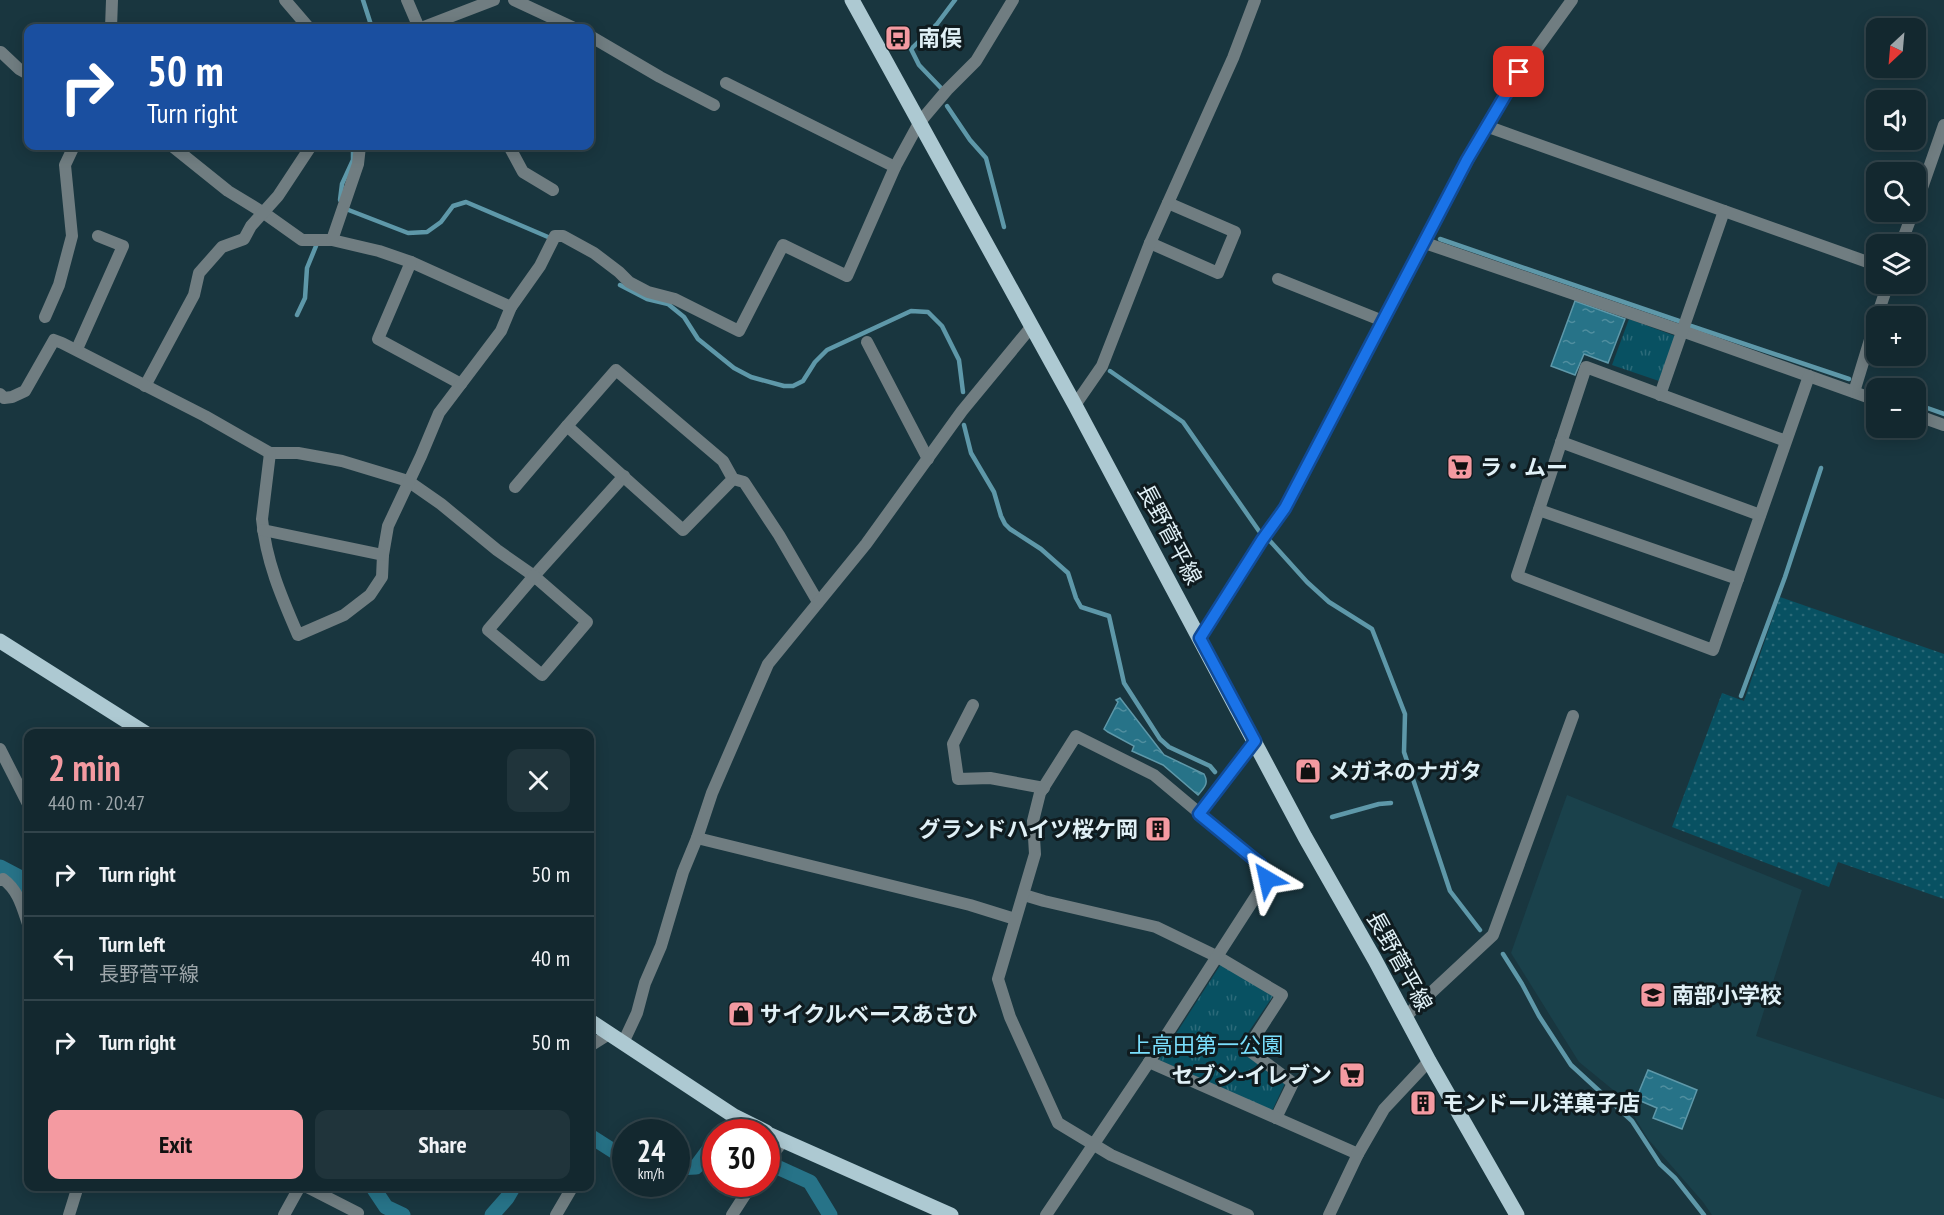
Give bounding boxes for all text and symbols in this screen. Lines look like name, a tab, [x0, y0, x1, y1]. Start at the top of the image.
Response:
north arrow	[1866, 18, 1926, 78]
map controls	[1866, 18, 1926, 438]
bus stop icon: 南俣	[883, 23, 913, 53]
place label: 南俣	[918, 24, 962, 52]
text: 50 m	[147, 43, 224, 98]
pin	[1493, 46, 1544, 97]
icon: right	[48, 48, 126, 126]
icon: arrive	[1502, 55, 1535, 88]
button: sound	[1866, 90, 1926, 150]
text: Turn right	[147, 96, 238, 130]
button: search	[1866, 162, 1926, 222]
button: layers	[1866, 234, 1926, 294]
button: +	[1866, 306, 1926, 366]
button: −	[1866, 378, 1926, 438]
supermarket icon: ラ・ムー	[1445, 452, 1475, 482]
place label: ラ・ムー	[1480, 453, 1568, 481]
street label: 長野菅平線	[1132, 479, 1208, 589]
text: 2 min	[48, 744, 121, 791]
button: close	[507, 749, 570, 812]
shop icon: メガネのナガタ	[1293, 756, 1323, 786]
place label: メガネのナガタ	[1328, 757, 1482, 785]
text: 440 m · 20:47	[48, 790, 145, 816]
building icon: グランドハイツ桜ケ岡	[1143, 814, 1173, 844]
place label: グランドハイツ桜ケ岡	[918, 815, 1138, 843]
position arrow	[1235, 847, 1299, 911]
icon: right	[48, 858, 81, 891]
text: Turn right	[99, 860, 176, 888]
text: 50 m	[531, 860, 570, 888]
street label: 長野菅平線	[1361, 906, 1439, 1016]
text: Turn left	[99, 930, 165, 958]
icon: left	[48, 942, 81, 975]
text: 40 m	[531, 944, 570, 972]
text: 長野菅平線	[99, 961, 199, 987]
school or university icon: 南部小学校	[1638, 980, 1668, 1010]
place label: 南部小学校	[1672, 981, 1782, 1009]
shop icon: サイクルベースあさひ	[726, 999, 756, 1029]
place label: サイクルベースあさひ	[760, 1000, 978, 1028]
icon: right	[48, 1026, 81, 1059]
text: Turn right	[99, 1028, 176, 1056]
text: 50 m	[531, 1028, 570, 1056]
park label: 上高田第一公園	[1129, 1031, 1283, 1059]
supermarket icon: セブン-イレブン	[1337, 1060, 1367, 1090]
place label: セブン-イレブン	[1171, 1061, 1332, 1089]
building icon: モンドール洋菓子店	[1408, 1088, 1438, 1118]
place label: モンドール洋菓子店	[1442, 1089, 1640, 1117]
button: Exit	[48, 1110, 303, 1179]
button: Share	[315, 1110, 570, 1179]
speed limit sign: 30	[702, 1119, 780, 1197]
text: 24	[637, 1131, 665, 1170]
text: km/h	[638, 1164, 664, 1183]

